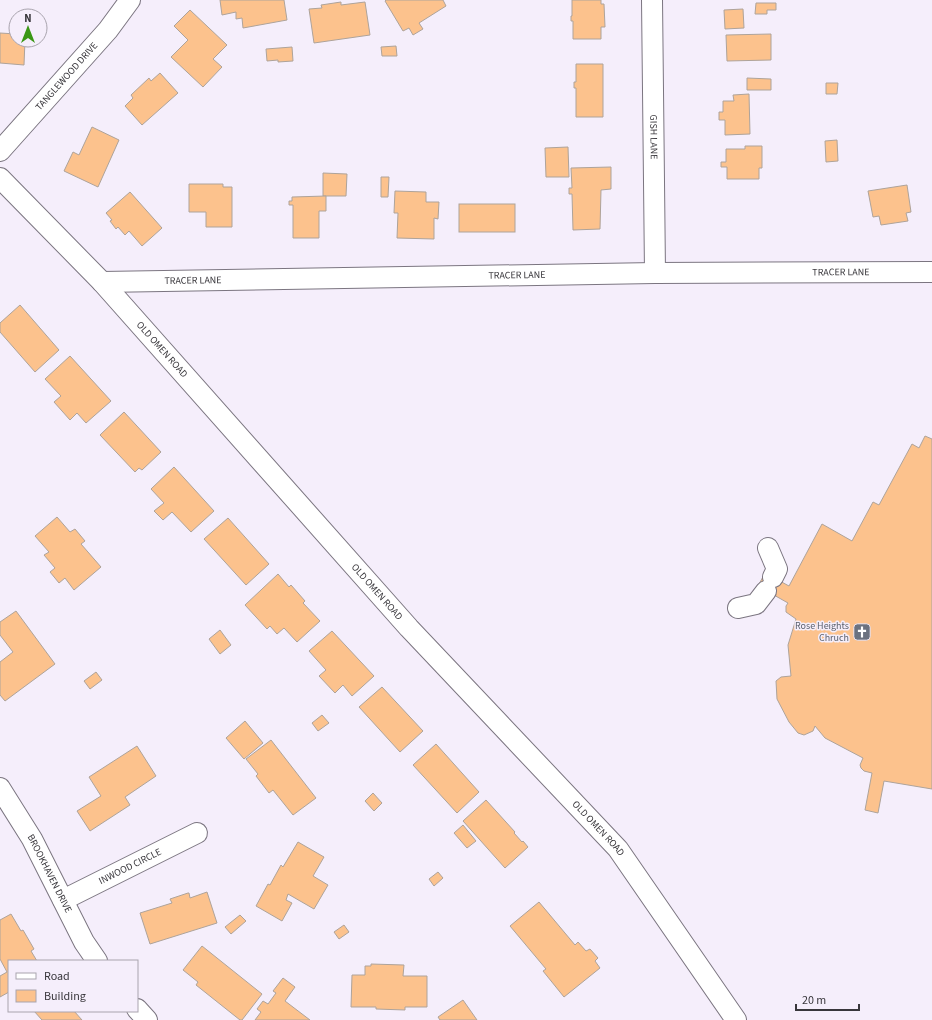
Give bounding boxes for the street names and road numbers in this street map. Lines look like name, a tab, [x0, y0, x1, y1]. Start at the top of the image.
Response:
street label: TANGLEWOOD DRIVE	[32, 39, 101, 114]
street label: GISH LANE	[646, 115, 661, 159]
street label: TRACER LANE	[812, 265, 870, 279]
street label: TRACER LANE	[488, 268, 546, 283]
street label: TRACER LANE	[164, 273, 222, 288]
street label: OLD OMEN ROAD	[133, 318, 191, 381]
street label: OLD OMEN ROAD	[348, 561, 406, 623]
street label: OLD OMEN ROAD	[569, 798, 628, 859]
street label: BROOKHAVEN DRIVE	[24, 832, 75, 915]
street label: INWOOD CIRCLE	[96, 845, 164, 888]

